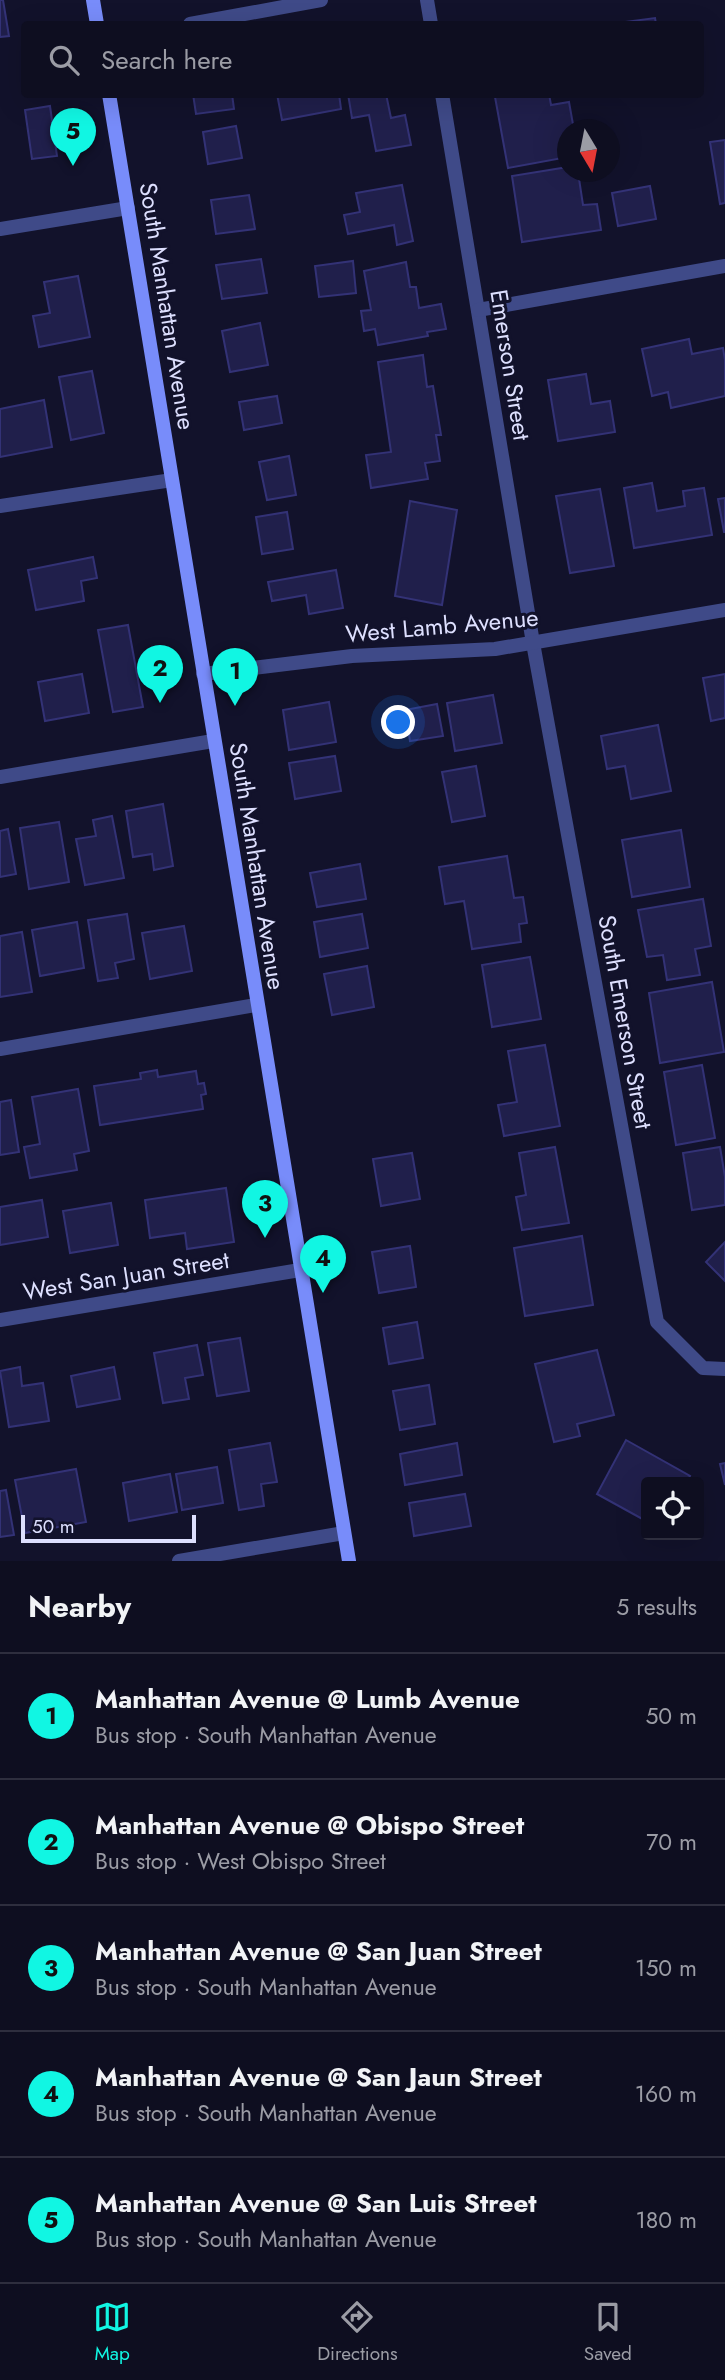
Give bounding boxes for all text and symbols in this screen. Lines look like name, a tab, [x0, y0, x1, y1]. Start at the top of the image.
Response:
search box	[21, 21, 704, 98]
icon: search	[45, 41, 83, 79]
text: Search here	[101, 41, 233, 79]
pin: 5	[50, 108, 96, 166]
north arrow	[557, 119, 620, 182]
street label: South Manhattan Avenue	[131, 180, 204, 432]
street label: Emerson Street	[481, 287, 540, 443]
street label: West Lamb Avenue	[344, 600, 540, 651]
pin: 2	[137, 645, 183, 703]
pin: 1	[212, 648, 258, 706]
your location	[381, 705, 415, 739]
street label: South Manhattan Avenue	[221, 740, 294, 992]
street label: South Emerson Street	[589, 912, 662, 1132]
pin: 3	[242, 1180, 288, 1238]
pin: 4	[300, 1235, 346, 1293]
street label: West San Juan Street	[20, 1242, 232, 1309]
map controls	[641, 1477, 704, 1540]
button: locate	[641, 1477, 704, 1540]
scale bar	[21, 1512, 196, 1544]
text: 50 m	[32, 1513, 75, 1540]
text: Nearby	[28, 1585, 131, 1628]
text: 5 results	[616, 1590, 697, 1624]
text: Manhattan Avenue @ Lumb Avenue	[95, 1680, 520, 1718]
text: 1	[45, 1699, 57, 1733]
text: 50 m	[645, 1699, 697, 1733]
text: Bus stop · South Manhattan Avenue	[95, 1718, 437, 1752]
text: Manhattan Avenue @ Obispo Street	[95, 1806, 524, 1844]
text: 2	[43, 1825, 59, 1859]
text: 70 m	[646, 1825, 697, 1859]
text: Bus stop · West Obispo Street	[95, 1844, 386, 1878]
text: Manhattan Avenue @ San Juan Street	[95, 1932, 542, 1970]
text: 3	[44, 1951, 58, 1985]
text: 150 m	[635, 1951, 697, 1985]
text: Bus stop · South Manhattan Avenue	[95, 1970, 437, 2004]
text: Manhattan Avenue @ San Jaun Street	[95, 2058, 542, 2096]
text: 4	[43, 2077, 59, 2111]
text: 160 m	[635, 2077, 697, 2111]
text: Bus stop · South Manhattan Avenue	[95, 2096, 437, 2130]
text: Manhattan Avenue @ San Luis Street	[95, 2184, 537, 2222]
text: 5	[44, 2203, 58, 2237]
text: 180 m	[635, 2203, 697, 2237]
text: Bus stop · South Manhattan Avenue	[95, 2222, 437, 2256]
tab: Map	[93, 2298, 131, 2367]
tab: Directions	[317, 2298, 398, 2367]
tab: Saved	[584, 2298, 632, 2367]

